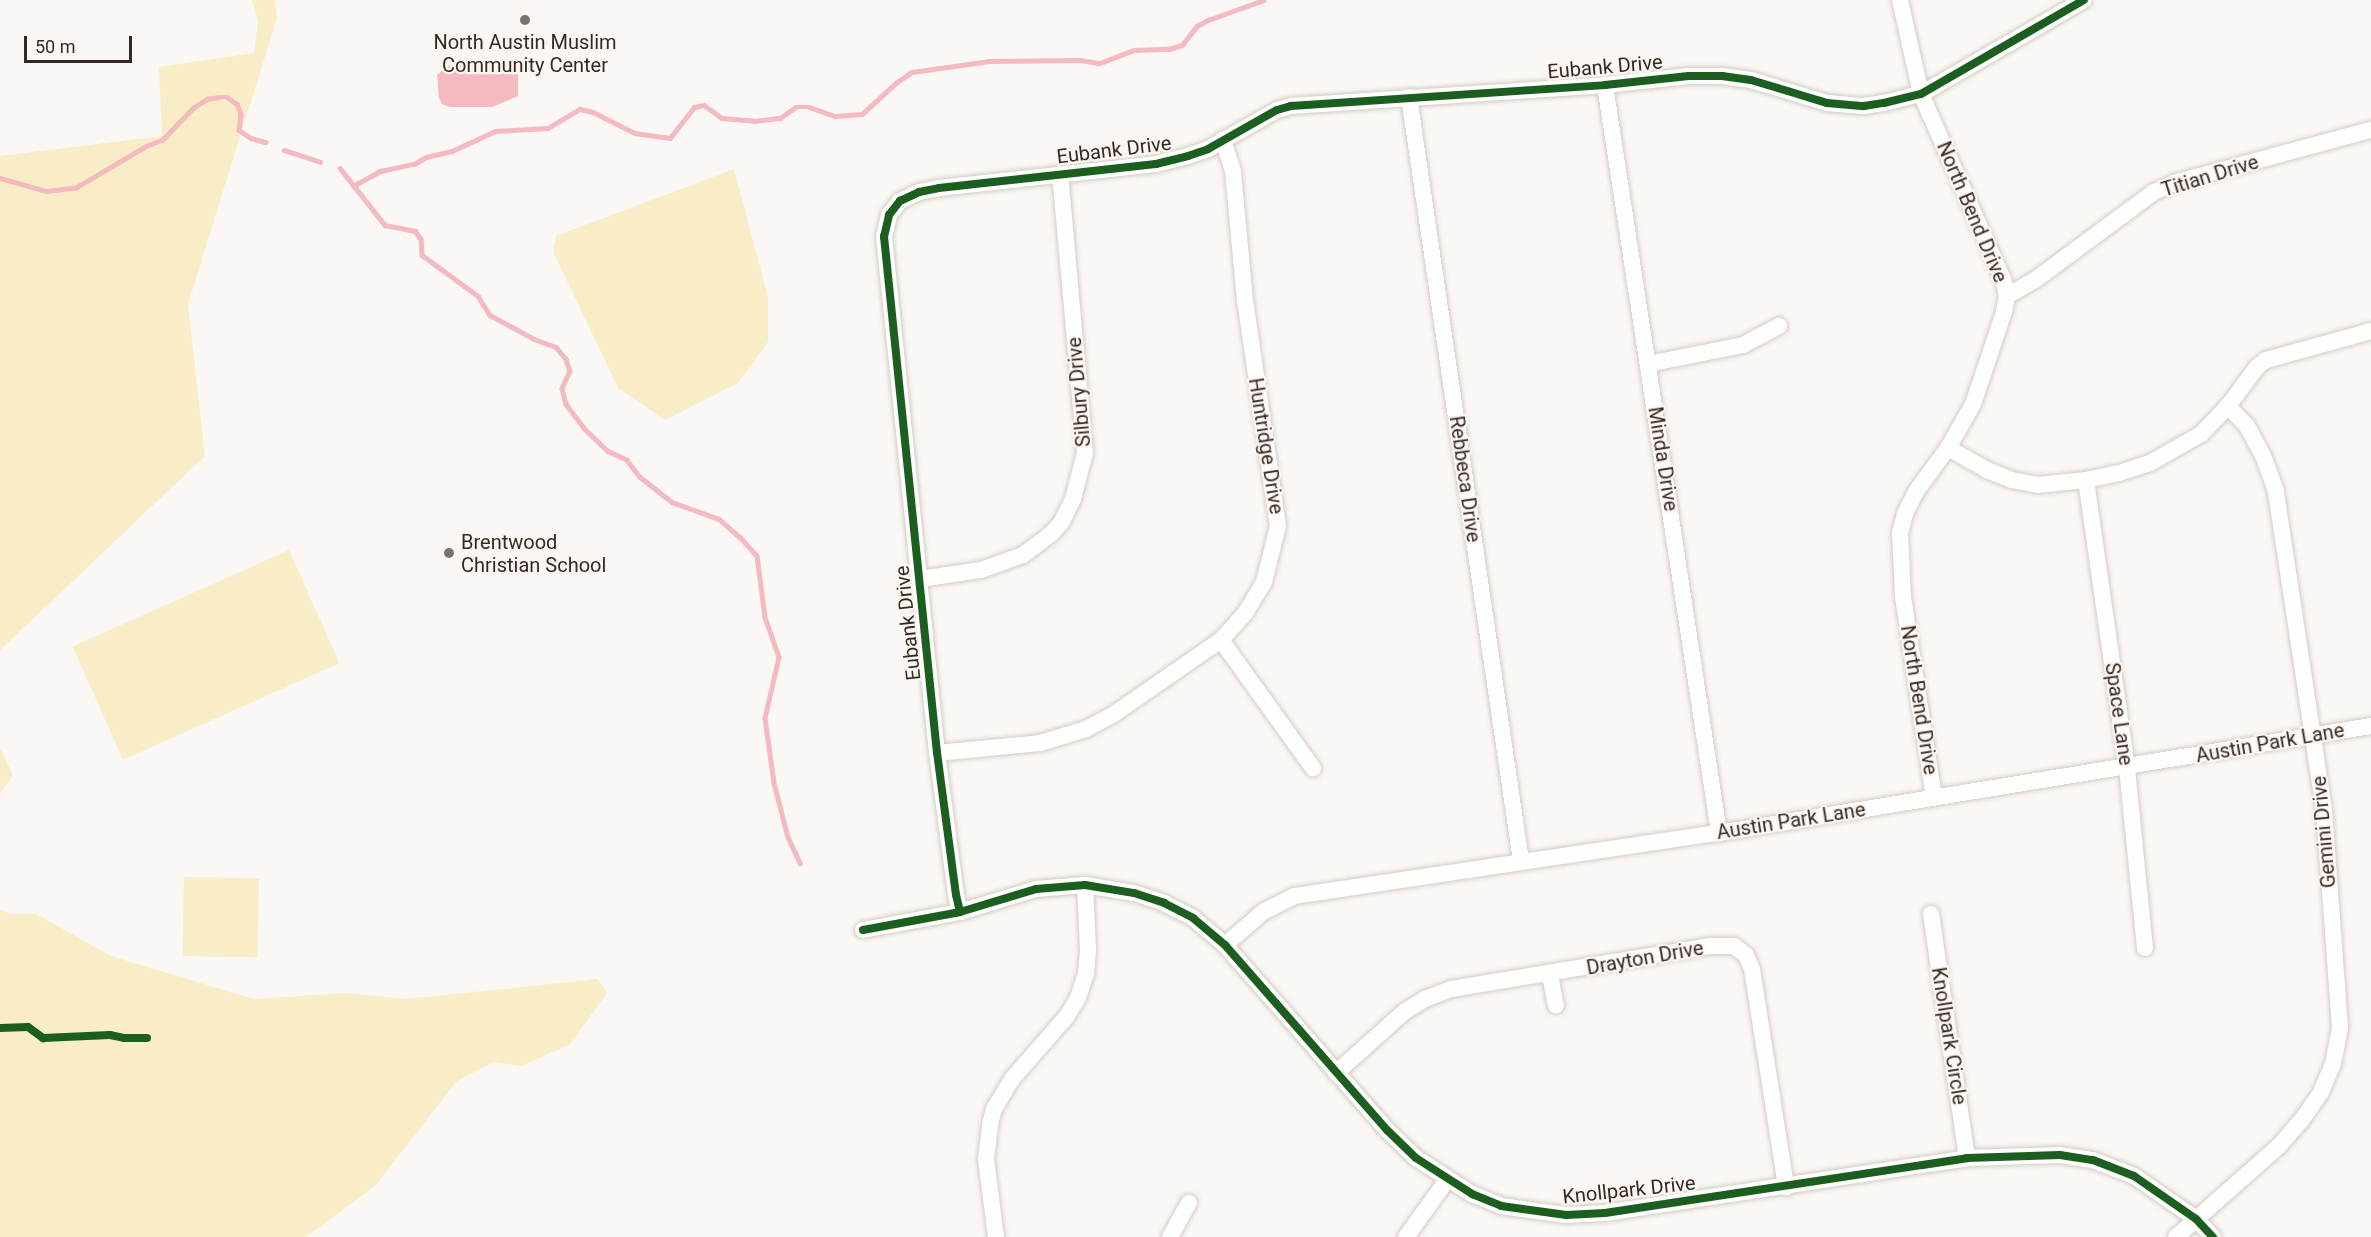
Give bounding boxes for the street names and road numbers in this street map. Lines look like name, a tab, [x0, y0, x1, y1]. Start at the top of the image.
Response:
street label: Eubank Drive	[1546, 50, 1664, 84]
street label: Eubank Drive	[1055, 131, 1173, 169]
street label: North Bend Drive	[1932, 138, 2012, 286]
street label: Titian Drive	[2159, 150, 2261, 202]
street label: Silbury Drive	[1062, 336, 1096, 448]
street label: Huntridge Drive	[1243, 376, 1289, 516]
street label: Minda Drive	[1643, 405, 1683, 513]
street label: Rebbeca Drive	[1444, 414, 1486, 544]
street label: Eubank Drive	[890, 564, 926, 682]
street label: North Bend Drive	[1895, 624, 1943, 776]
street label: Space Lane	[2100, 661, 2138, 767]
street label: Austin Park Lane	[2194, 718, 2346, 768]
street label: Gemini Drive	[2307, 775, 2341, 889]
street label: Austin Park Lane	[1715, 797, 1867, 845]
street label: Drayton Drive	[1585, 936, 1705, 980]
street label: Knollpark Circle	[1926, 966, 1972, 1106]
street label: Knollpark Drive	[1561, 1171, 1697, 1209]

